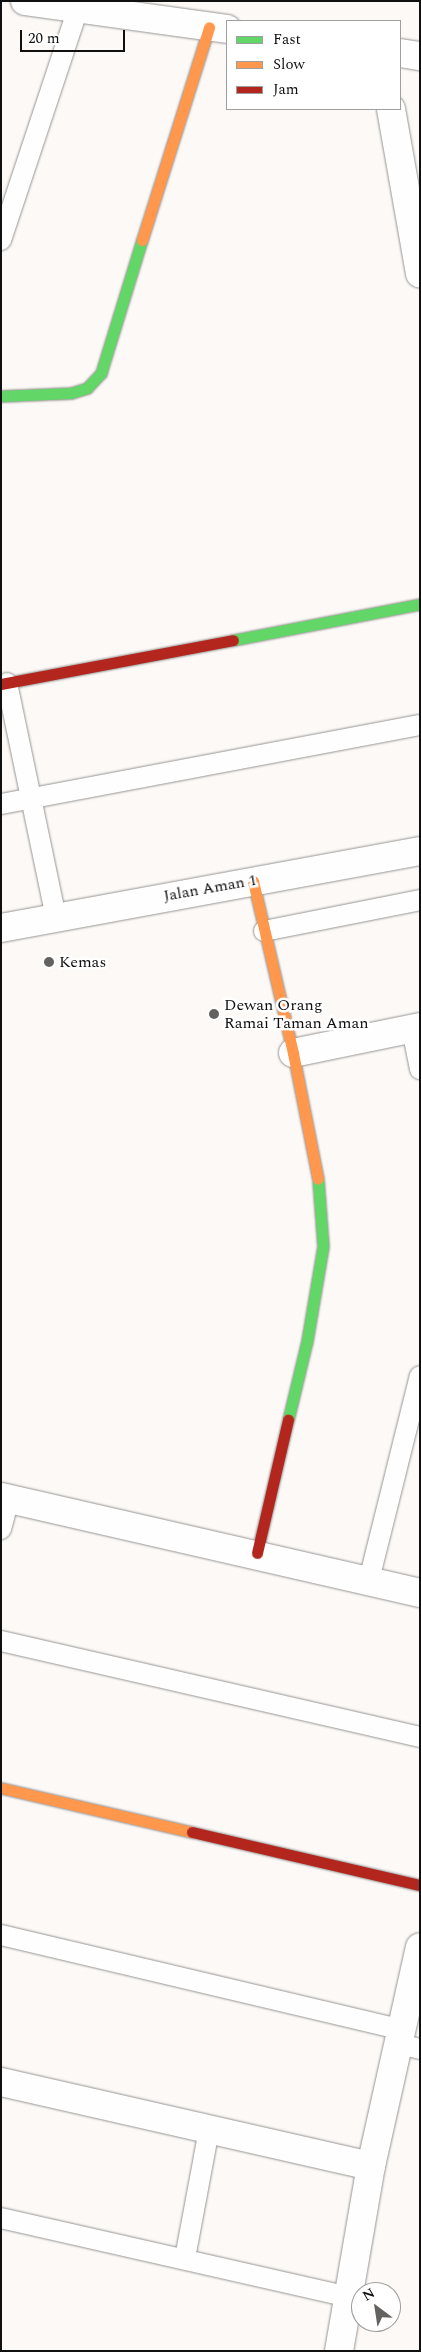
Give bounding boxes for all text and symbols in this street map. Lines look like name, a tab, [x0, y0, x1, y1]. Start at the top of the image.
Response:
scale bar	[22, 20, 128, 52]
legend	[226, 20, 401, 110]
text: 20 m	[28, 27, 60, 50]
text: Fast	[273, 28, 301, 51]
text: Slow	[273, 53, 305, 76]
text: Jam	[273, 78, 299, 101]
street label: Jalan Aman 1	[162, 870, 258, 906]
place label: Kemas	[59, 952, 106, 972]
marker: Kemas	[43, 956, 55, 968]
place label: Dewan Orang Ramai Taman Aman	[224, 995, 369, 1033]
marker: Dewan Orang Ramai Taman Aman	[208, 1008, 220, 1020]
north arrow	[351, 2282, 401, 2332]
text: N	[358, 2283, 379, 2307]

